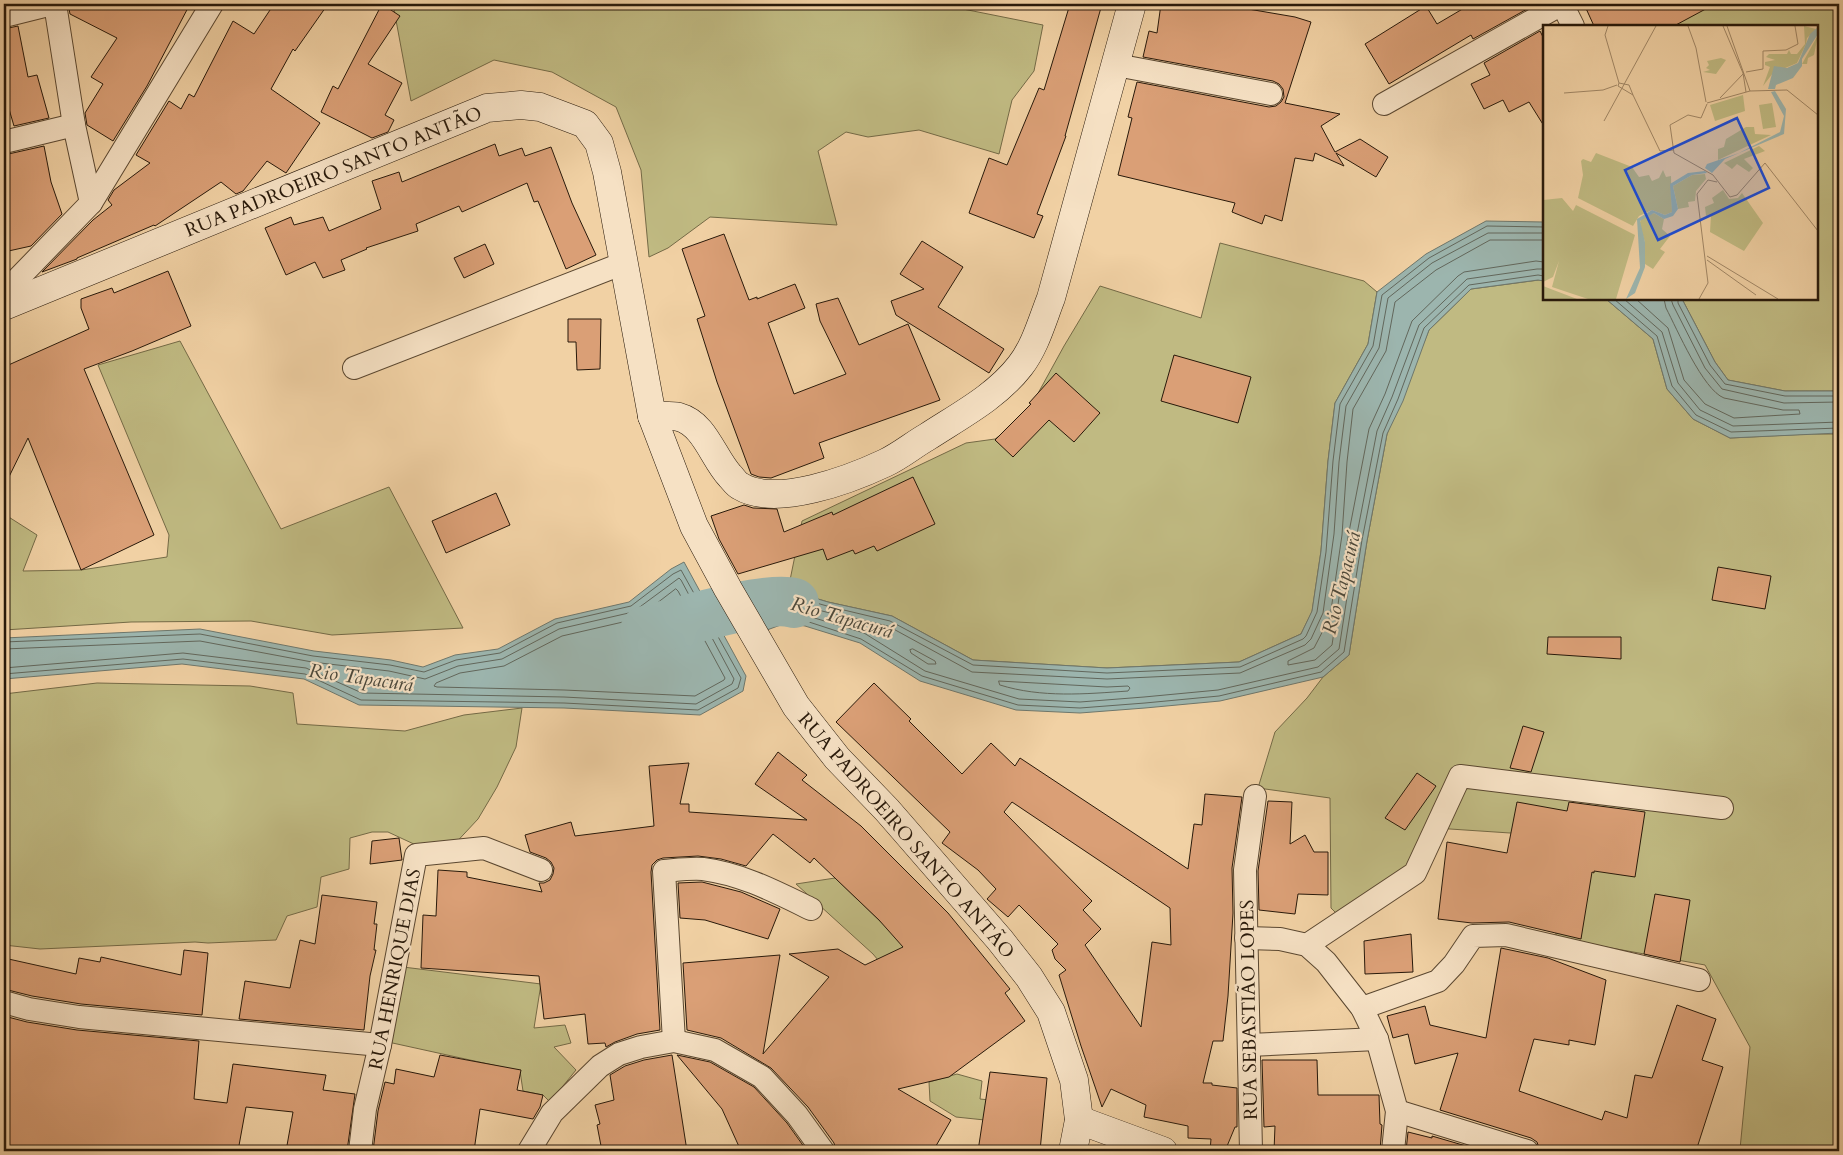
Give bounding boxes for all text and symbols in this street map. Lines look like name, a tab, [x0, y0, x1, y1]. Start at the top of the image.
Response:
inset map	[1543, 25, 1818, 300]
street label: RUA PADROEIRO SANTO ANTÃO	[181, 100, 486, 244]
water label: Rio Tapacurá	[1316, 528, 1368, 637]
water label: Rio Tapacurá	[788, 590, 897, 645]
water label: Rio Tapacurá	[307, 657, 416, 698]
street label: RUA PADROEIRO SANTO ANTÃO	[792, 707, 1020, 964]
street label: RUA HENRIQUE DIAS	[363, 866, 427, 1072]
street label: RUA SEBASTIÃO LOPES	[1234, 900, 1264, 1120]

